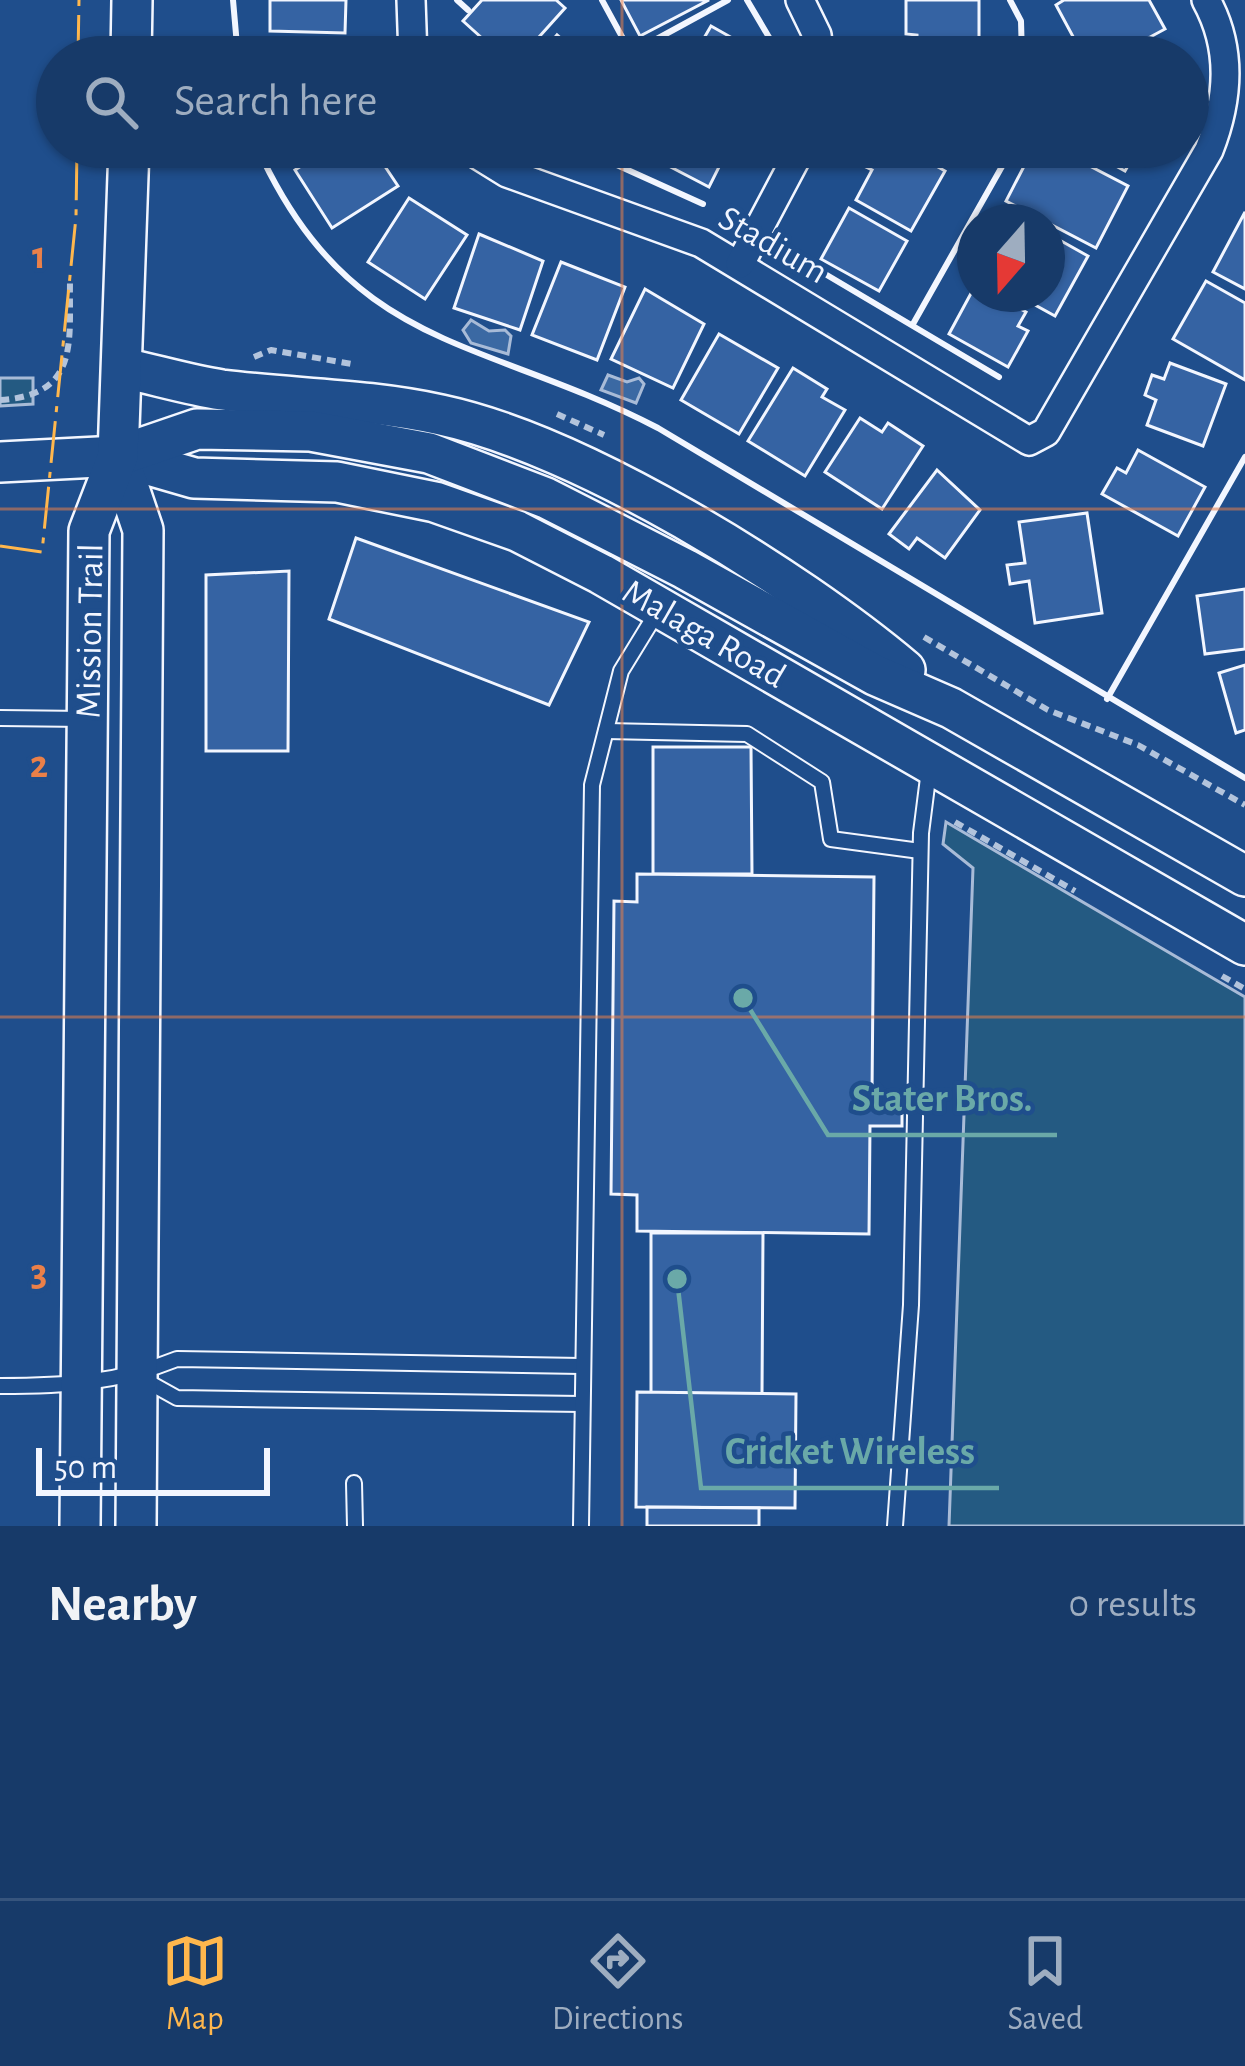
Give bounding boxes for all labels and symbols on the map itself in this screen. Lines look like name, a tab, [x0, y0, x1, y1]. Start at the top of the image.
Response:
street label: Stadium	[712, 200, 834, 290]
north arrow	[957, 204, 1065, 312]
text: 1	[32, 237, 46, 276]
street label: Mission Trail	[70, 543, 110, 719]
street label: Malaga Road	[616, 573, 792, 695]
text: 2	[30, 746, 48, 785]
callout: Stater Bros.	[828, 1060, 1057, 1135]
text: Stater Bros.	[852, 1080, 1032, 1119]
text: 3	[31, 1254, 47, 1293]
callout: Cricket Wireless	[701, 1413, 999, 1488]
text: Cricket Wireless	[725, 1433, 975, 1472]
scale bar	[36, 1442, 270, 1495]

